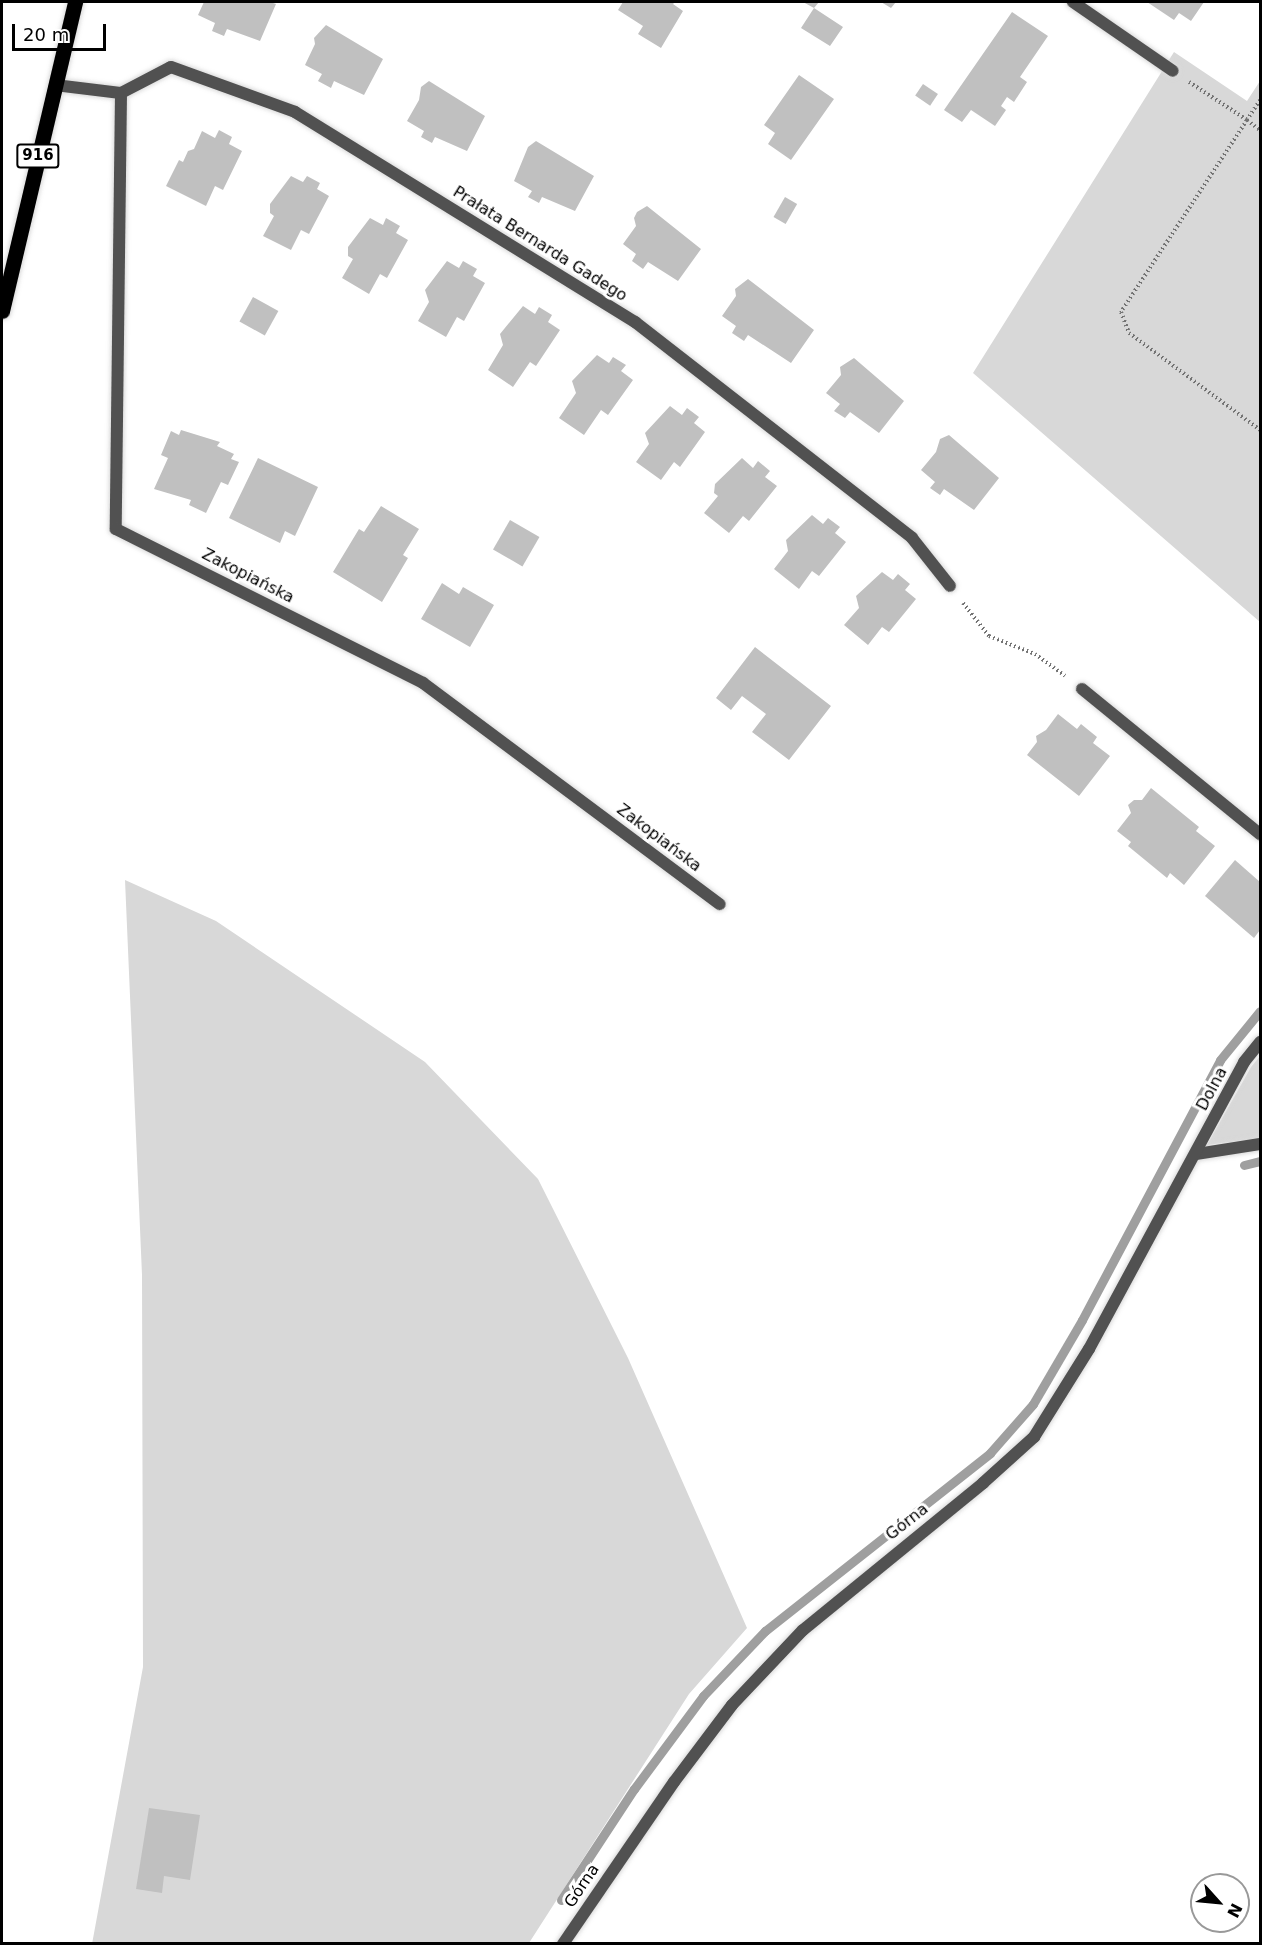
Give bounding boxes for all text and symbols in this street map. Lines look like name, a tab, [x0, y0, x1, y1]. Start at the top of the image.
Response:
scale bar	[15, 12, 110, 50]
text: 20 m	[23, 24, 69, 45]
road number: 916	[15, 144, 60, 168]
street label: Prałata Bernarda Gadego	[449, 182, 631, 306]
street label: Zakopiańska	[199, 545, 297, 607]
street label: Zakopiańska	[613, 800, 705, 876]
street label: Dolna	[1193, 1064, 1231, 1114]
street label: Górna	[882, 1500, 932, 1544]
street label: Górna	[561, 1861, 603, 1911]
north arrow	[1190, 1873, 1250, 1933]
text: N	[1223, 1900, 1246, 1921]

